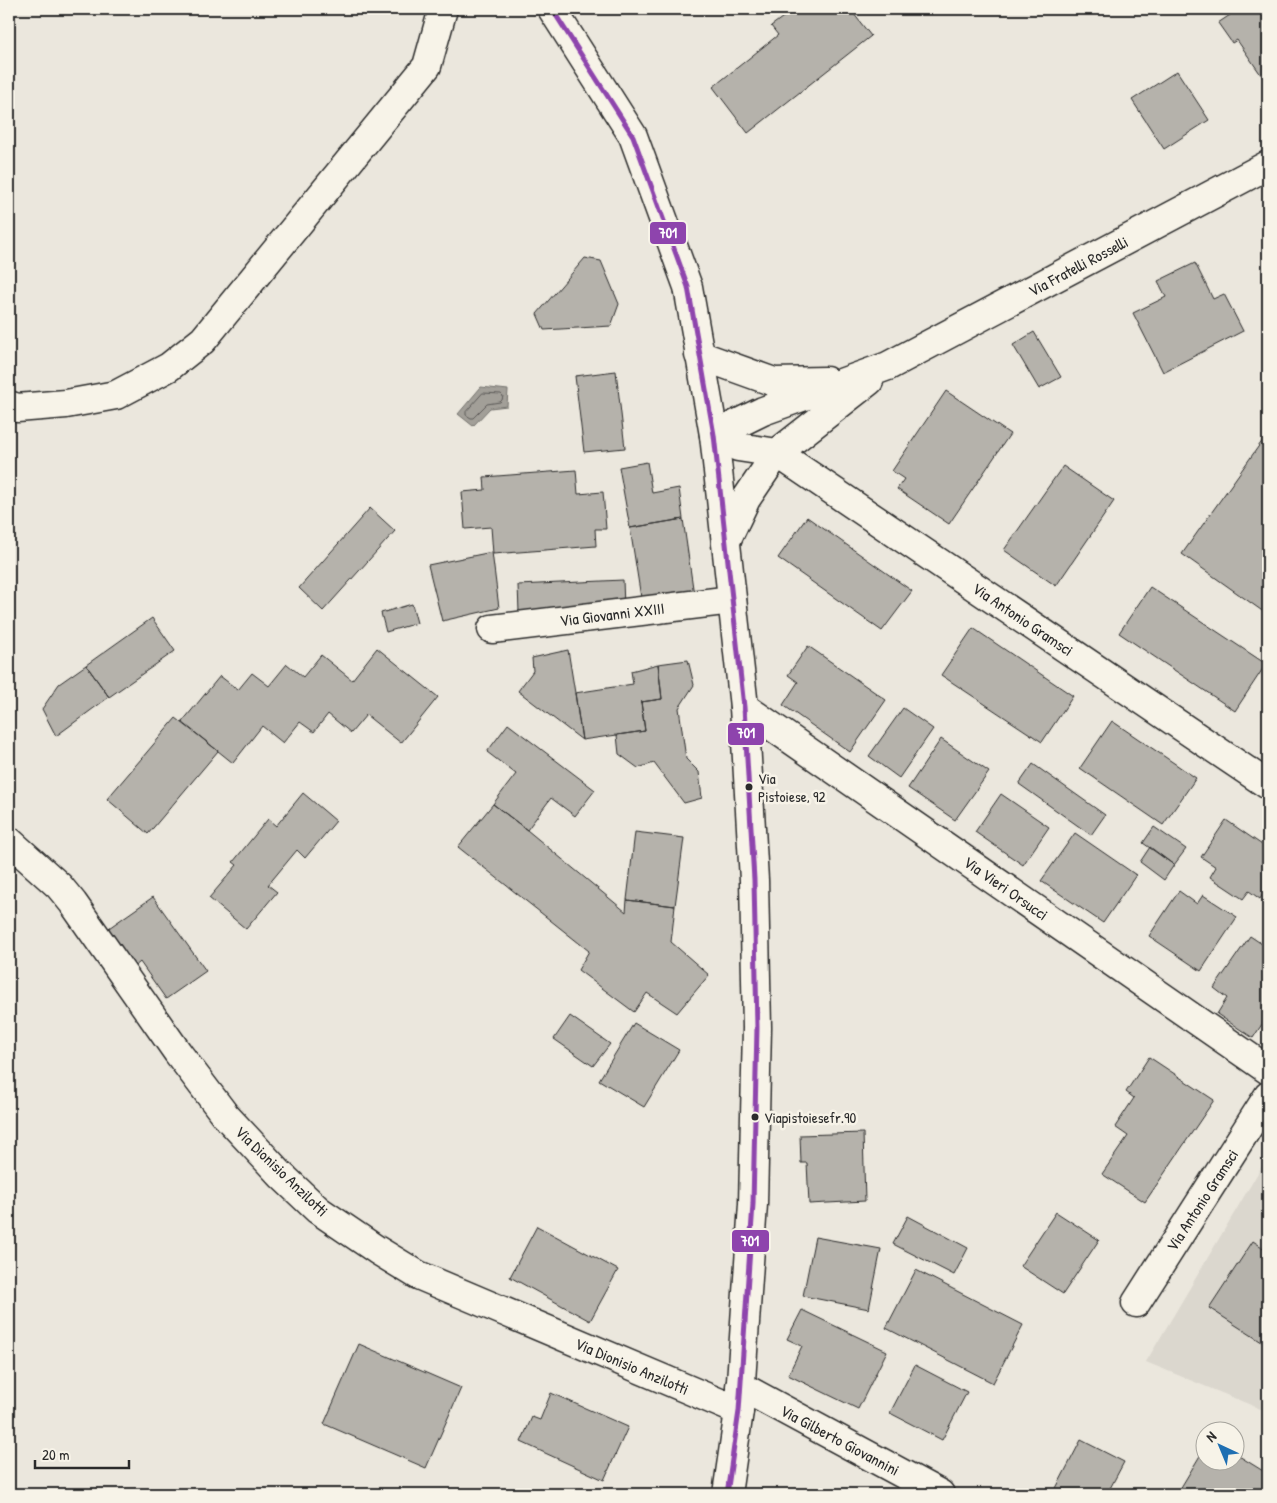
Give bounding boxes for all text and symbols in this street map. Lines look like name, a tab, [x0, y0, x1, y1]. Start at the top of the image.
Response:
line badge: 701	[649, 221, 687, 245]
text: 701	[658, 223, 677, 242]
street label: Via Fratelli Rosselli	[1024, 230, 1132, 302]
street label: Via Antonio Gramsci	[968, 577, 1078, 661]
street label: Via Giovanni XXIII	[558, 597, 666, 631]
line badge: 701	[727, 722, 765, 746]
text: 701	[736, 723, 755, 742]
place label: Via Pistoiese, 92	[758, 768, 826, 807]
marker: Via Pistoiese, 92	[744, 782, 754, 792]
street label: Via Vieri Orsucci	[959, 851, 1053, 925]
place label: Viapistoiesefr.90	[764, 1107, 856, 1128]
marker: Viapistoiesefr.90	[750, 1112, 760, 1122]
street label: Via Dionisio Anzilotti	[231, 1121, 333, 1221]
street label: Via Antonio Gramsci	[1161, 1145, 1243, 1255]
line badge: 701	[731, 1229, 770, 1253]
text: 701	[740, 1231, 759, 1250]
street label: Via Dionisio Anzilotti	[572, 1332, 692, 1400]
street label: Via Gilberto Giovannini	[777, 1399, 903, 1481]
north arrow	[1194, 1420, 1244, 1470]
text: N	[1201, 1426, 1220, 1446]
scale bar	[35, 1438, 129, 1470]
text: 20 m	[42, 1444, 69, 1465]

